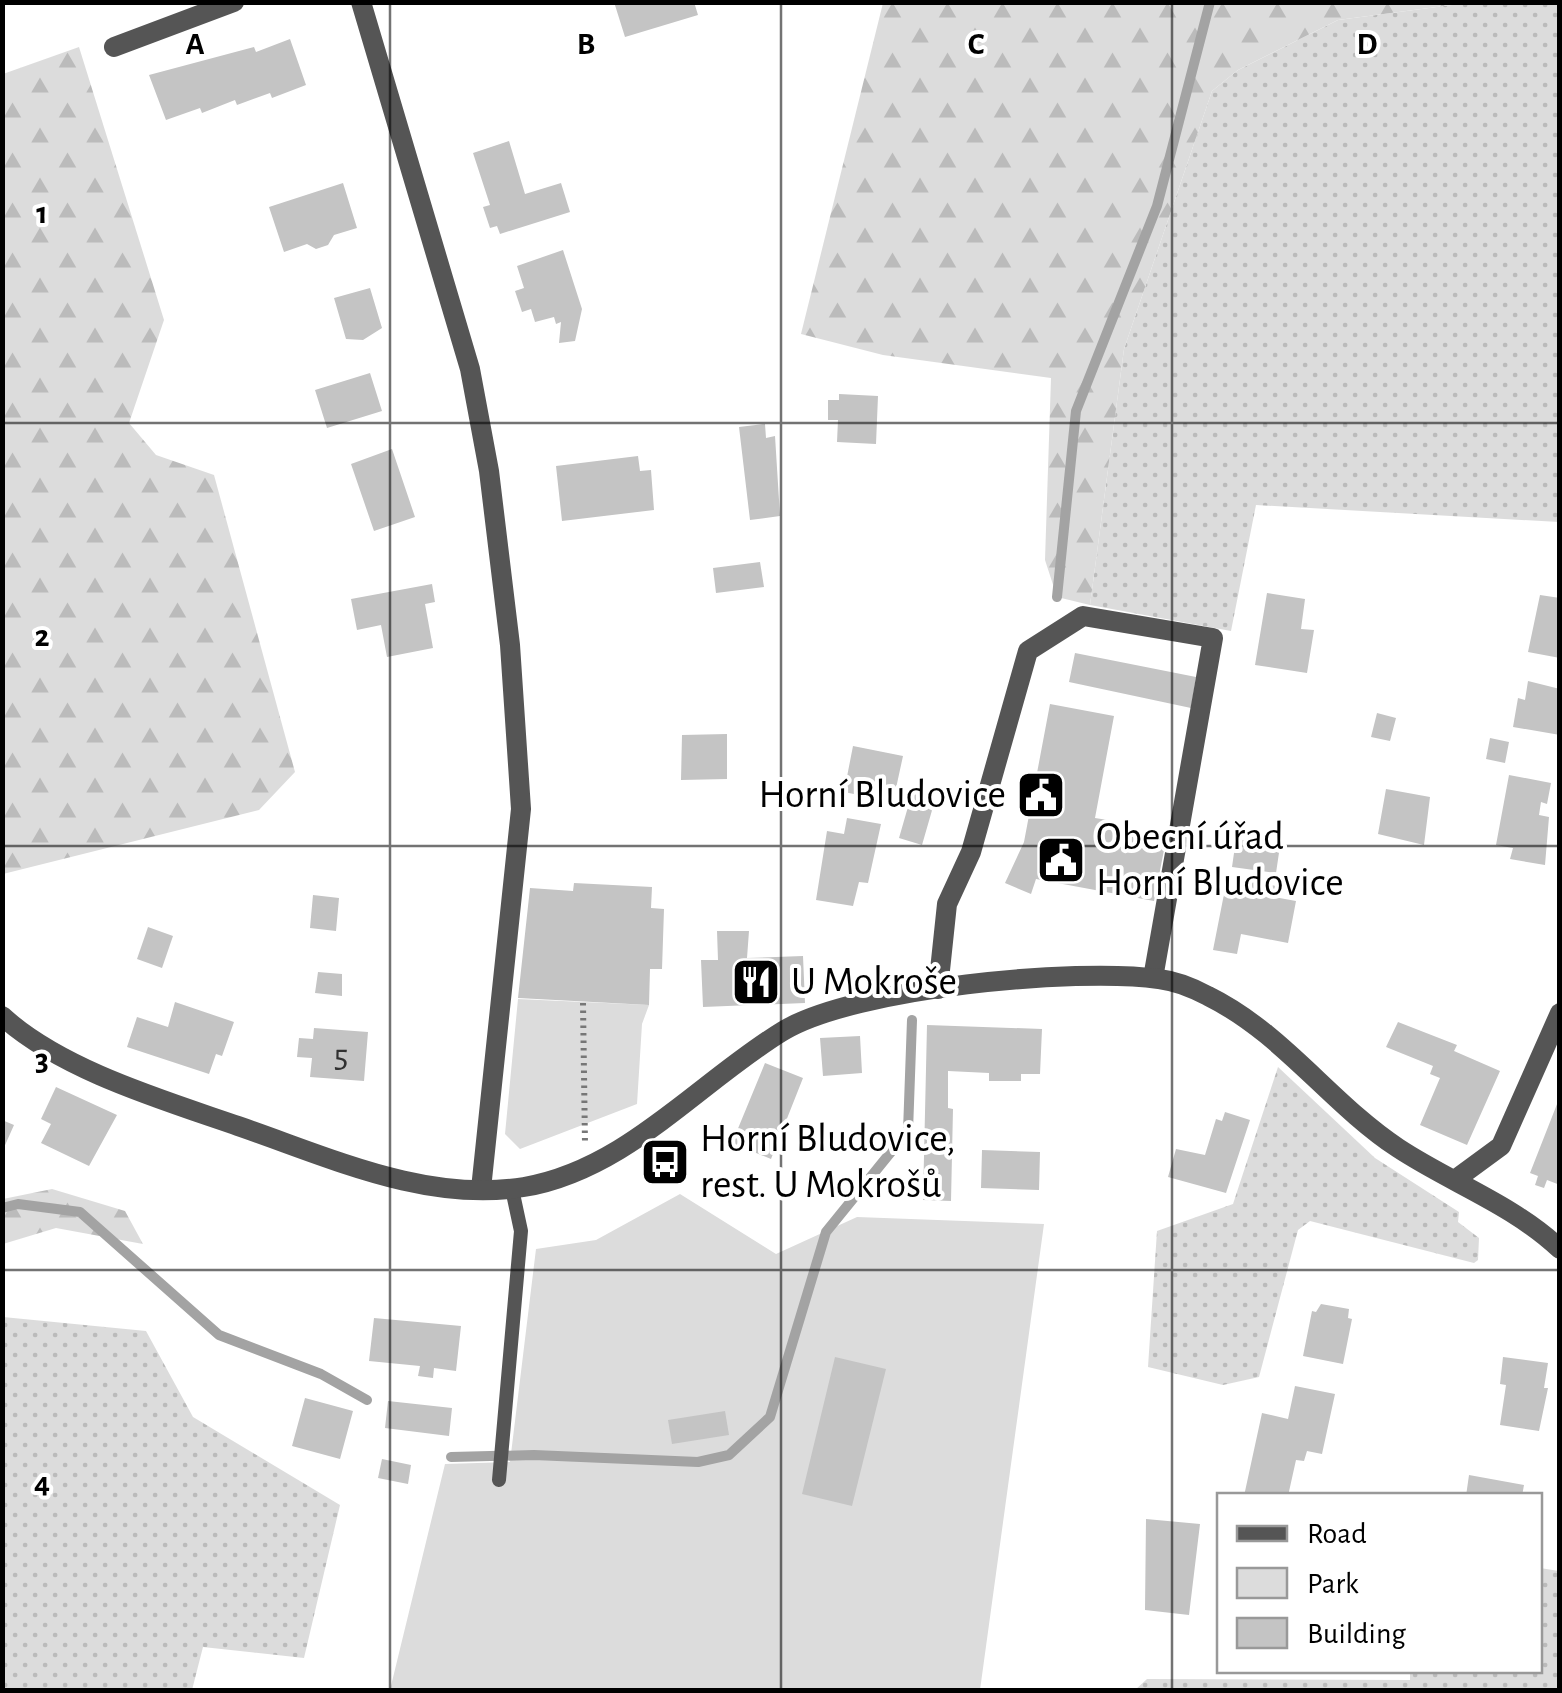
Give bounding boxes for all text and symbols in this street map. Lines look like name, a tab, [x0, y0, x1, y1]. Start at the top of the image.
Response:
text: A	[185, 28, 205, 60]
text: B	[577, 28, 595, 60]
text: C	[968, 28, 985, 60]
text: D	[1357, 28, 1378, 60]
text: 1	[36, 197, 48, 229]
text: 2	[34, 620, 50, 652]
public building icon: Horní Bludovice	[1015, 769, 1067, 821]
place label: Horní Bludovice	[758, 775, 1006, 815]
place label: Obecní úřad Horní Bludovice	[1096, 817, 1344, 903]
public building icon: Obecní úřad Horní Bludovice	[1035, 834, 1087, 886]
restaurant icon: U Mokroše	[730, 956, 782, 1008]
place label: U Mokroše	[791, 962, 957, 1002]
house number: 5	[334, 1039, 348, 1074]
text: 3	[35, 1044, 49, 1076]
place label: Horní Bludovice, rest. U Mokrošů	[700, 1119, 956, 1205]
bus stop icon: Horní Bludovice, rest. U Mokrošů	[639, 1136, 691, 1188]
text: 4	[34, 1467, 50, 1499]
legend	[1217, 1493, 1542, 1673]
text: Road	[1307, 1519, 1367, 1549]
text: Park	[1307, 1569, 1359, 1599]
text: Building	[1307, 1619, 1406, 1649]

